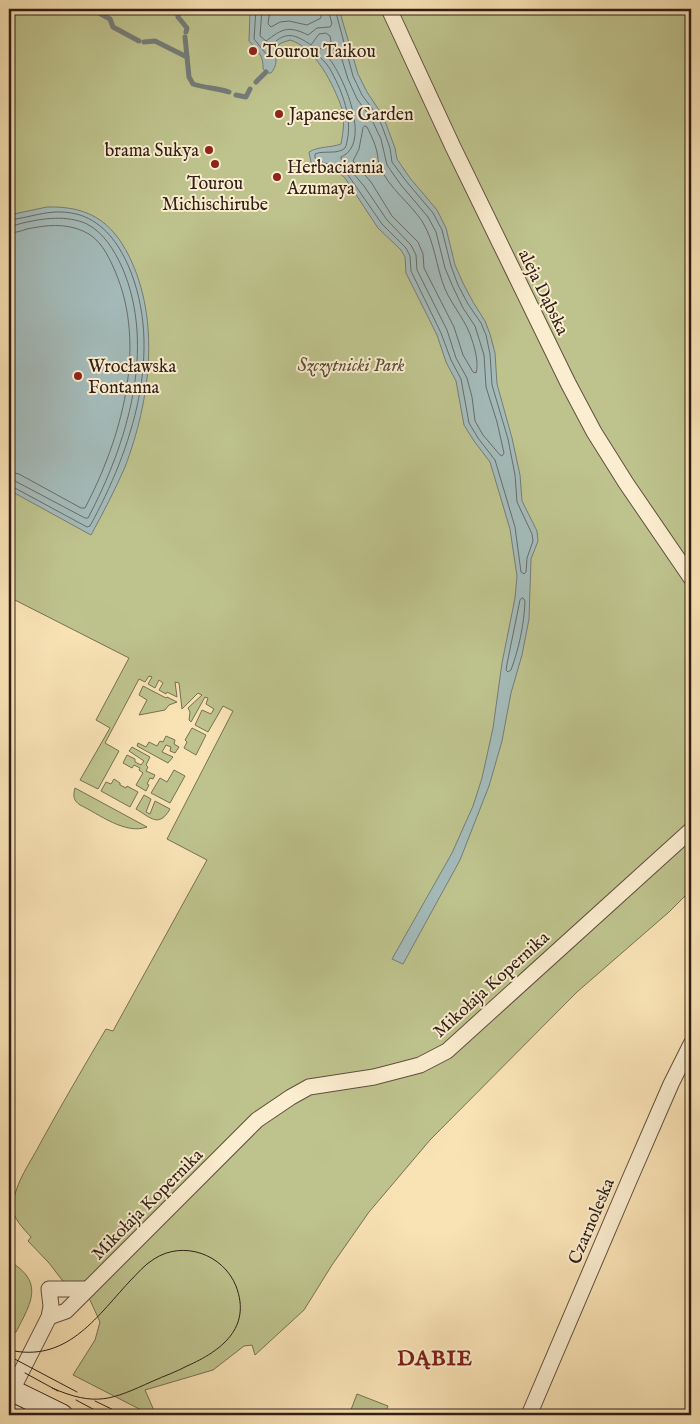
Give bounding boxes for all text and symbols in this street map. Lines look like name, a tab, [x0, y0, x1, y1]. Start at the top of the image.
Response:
place label: Tourou Taikou	[263, 41, 376, 64]
marker: Tourou Taikou	[247, 45, 259, 57]
place label: Japanese Garden	[287, 104, 414, 127]
marker: Japanese Garden	[273, 108, 285, 120]
place label: brama Sukya	[105, 140, 199, 163]
marker: brama Sukya	[203, 144, 215, 156]
place label: Herbaciarnia Azumaya	[286, 157, 384, 201]
marker: Tourou Michischirube	[209, 158, 221, 170]
marker: Herbaciarnia Azumaya	[271, 171, 283, 183]
place label: Tourou Michischirube	[162, 173, 268, 217]
street label: aleja Dąbska	[512, 246, 573, 339]
park label: Szczytnicki Park	[297, 355, 405, 378]
place label: Wrocławska Fontanna	[88, 356, 176, 400]
marker: Wrocławska Fontanna	[72, 370, 84, 382]
street label: Mikołaja Kopernika	[429, 927, 555, 1043]
street label: Mikołaja Kopernika	[87, 1144, 209, 1266]
street label: Czarnoleska	[564, 1175, 621, 1268]
district label: DĄBIE	[397, 1345, 473, 1373]

